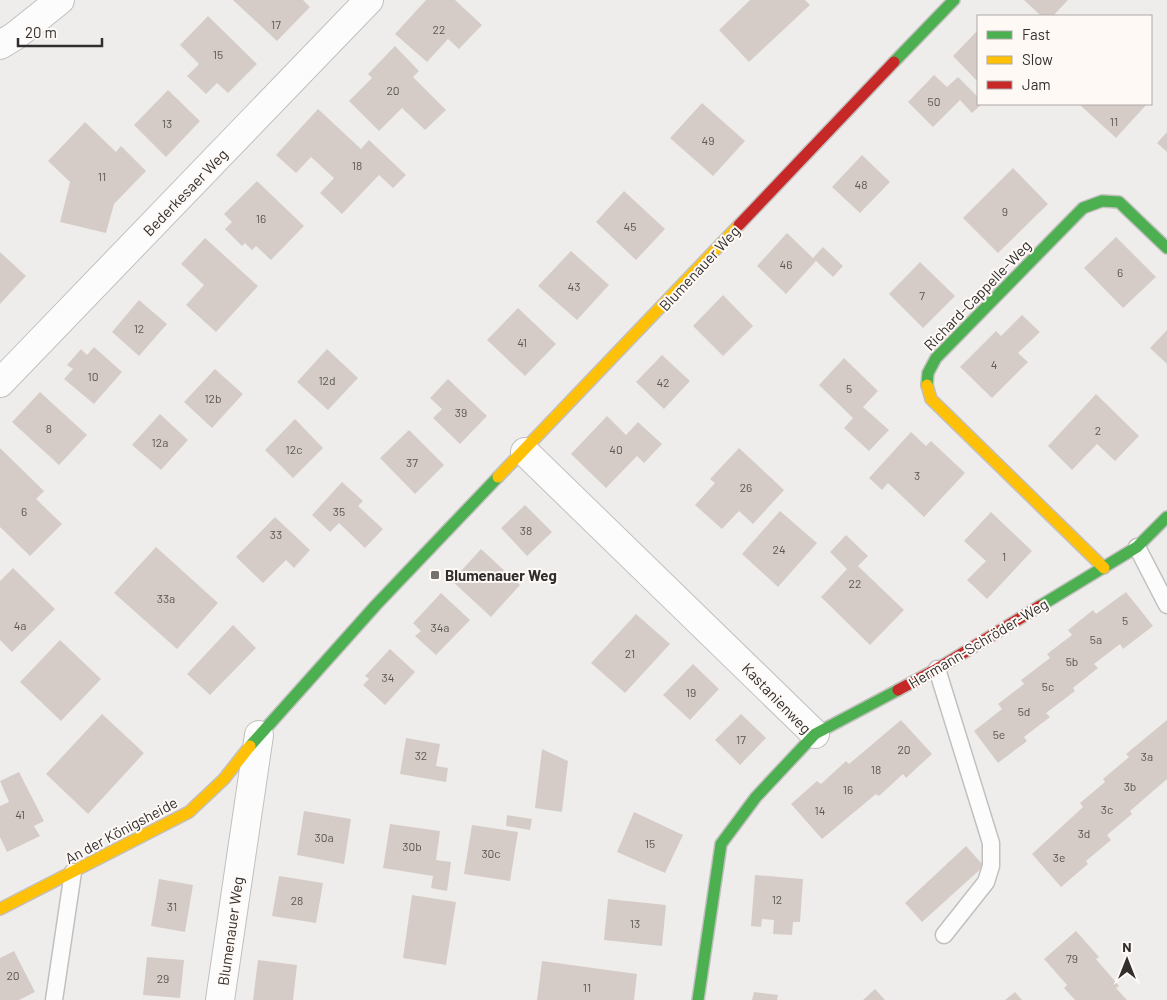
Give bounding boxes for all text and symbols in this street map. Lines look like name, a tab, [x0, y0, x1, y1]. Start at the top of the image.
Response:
scale bar	[18, 15, 101, 47]
legend	[977, 15, 1152, 105]
house number: 17	[271, 17, 281, 31]
house number: 22	[433, 22, 445, 36]
text: 20 m	[25, 23, 57, 41]
text: Fast	[1022, 25, 1050, 43]
house number: 15	[213, 47, 223, 61]
text: Slow	[1022, 50, 1053, 68]
text: Jam	[1022, 75, 1051, 93]
house number: 20	[386, 83, 400, 97]
house number: 50	[928, 94, 940, 108]
house number: 11	[1110, 114, 1118, 128]
house number: 13	[162, 116, 172, 130]
house number: 49	[702, 133, 714, 147]
street label: Bederkesaer Weg	[139, 145, 231, 239]
house number: 18	[352, 158, 362, 172]
house number: 11	[98, 169, 106, 183]
house number: 48	[855, 177, 867, 191]
house number: 9	[1002, 204, 1008, 218]
house number: 16	[256, 211, 266, 225]
house number: 45	[624, 219, 636, 233]
street label: Blumenauer Weg	[655, 222, 743, 314]
street label: Richard-Cappelle-Weg	[920, 236, 1034, 354]
house number: 46	[780, 257, 792, 271]
house number: 6	[1117, 265, 1123, 279]
house number: 43	[568, 279, 580, 293]
house number: 7	[919, 288, 925, 302]
house number: 12	[134, 321, 144, 335]
house number: 41	[517, 335, 527, 349]
house number: 4	[991, 357, 997, 371]
house number: 10	[88, 369, 98, 383]
house number: 12d	[318, 373, 336, 387]
house number: 42	[656, 375, 670, 389]
house number: 5	[846, 381, 852, 395]
house number: 12b	[204, 391, 222, 405]
house number: 39	[455, 405, 467, 419]
house number: 8	[46, 421, 52, 435]
house number: 2	[1095, 423, 1101, 437]
house number: 12a	[152, 435, 168, 449]
house number: 12c	[286, 442, 302, 456]
house number: 40	[609, 442, 623, 456]
house number: 37	[406, 455, 418, 469]
house number: 3	[914, 468, 920, 482]
house number: 26	[740, 480, 752, 494]
house number: 6	[21, 504, 27, 518]
house number: 35	[333, 504, 345, 518]
house number: 38	[520, 523, 532, 537]
house number: 33	[270, 527, 282, 541]
house number: 24	[772, 542, 786, 556]
house number: 1	[1002, 549, 1006, 563]
place label: Blumenauer Weg	[445, 566, 557, 584]
marker: Blumenauer Weg	[429, 569, 441, 581]
house number: 22	[849, 576, 861, 590]
house number: 33a	[157, 591, 175, 605]
street label: Hermann-Schröder-Weg	[905, 594, 1051, 692]
house number: 5	[1122, 613, 1128, 627]
house number: 4a	[14, 618, 26, 632]
house number: 34a	[431, 620, 449, 634]
house number: 5a	[1090, 632, 1102, 646]
house number: 21	[625, 646, 635, 660]
house number: 5b	[1066, 654, 1078, 668]
street label: Kastanienweg	[739, 659, 815, 737]
house number: 34	[382, 670, 394, 684]
house number: 5c	[1042, 679, 1054, 693]
house number: 19	[686, 685, 696, 699]
house number: 5d	[1018, 704, 1030, 718]
house number: 5e	[993, 727, 1005, 741]
house number: 17	[736, 732, 746, 746]
house number: 20	[897, 742, 911, 756]
house number: 32	[415, 748, 427, 762]
house number: 3a	[1141, 749, 1153, 763]
house number: 18	[871, 762, 881, 776]
house number: 3b	[1124, 779, 1136, 793]
house number: 16	[843, 782, 853, 796]
street label: An der Königsheide	[62, 793, 180, 867]
house number: 3c	[1101, 802, 1113, 816]
house number: 14	[815, 803, 825, 817]
house number: 41	[15, 807, 25, 821]
house number: 3d	[1078, 826, 1090, 840]
house number: 30a	[314, 830, 334, 844]
house number: 15	[645, 836, 655, 850]
house number: 30b	[402, 839, 422, 853]
house number: 30c	[481, 846, 501, 860]
house number: 3e	[1053, 850, 1065, 864]
street label: Blumenauer Weg	[213, 875, 247, 987]
house number: 12	[772, 892, 782, 906]
house number: 28	[291, 893, 303, 907]
house number: 31	[167, 899, 177, 913]
house number: 13	[630, 916, 640, 930]
north arrow	[1102, 935, 1152, 985]
text: N	[1122, 938, 1132, 955]
house number: 79	[1066, 951, 1078, 965]
house number: 20	[6, 968, 20, 982]
house number: 29	[157, 971, 169, 985]
house number: 11	[583, 980, 591, 994]

